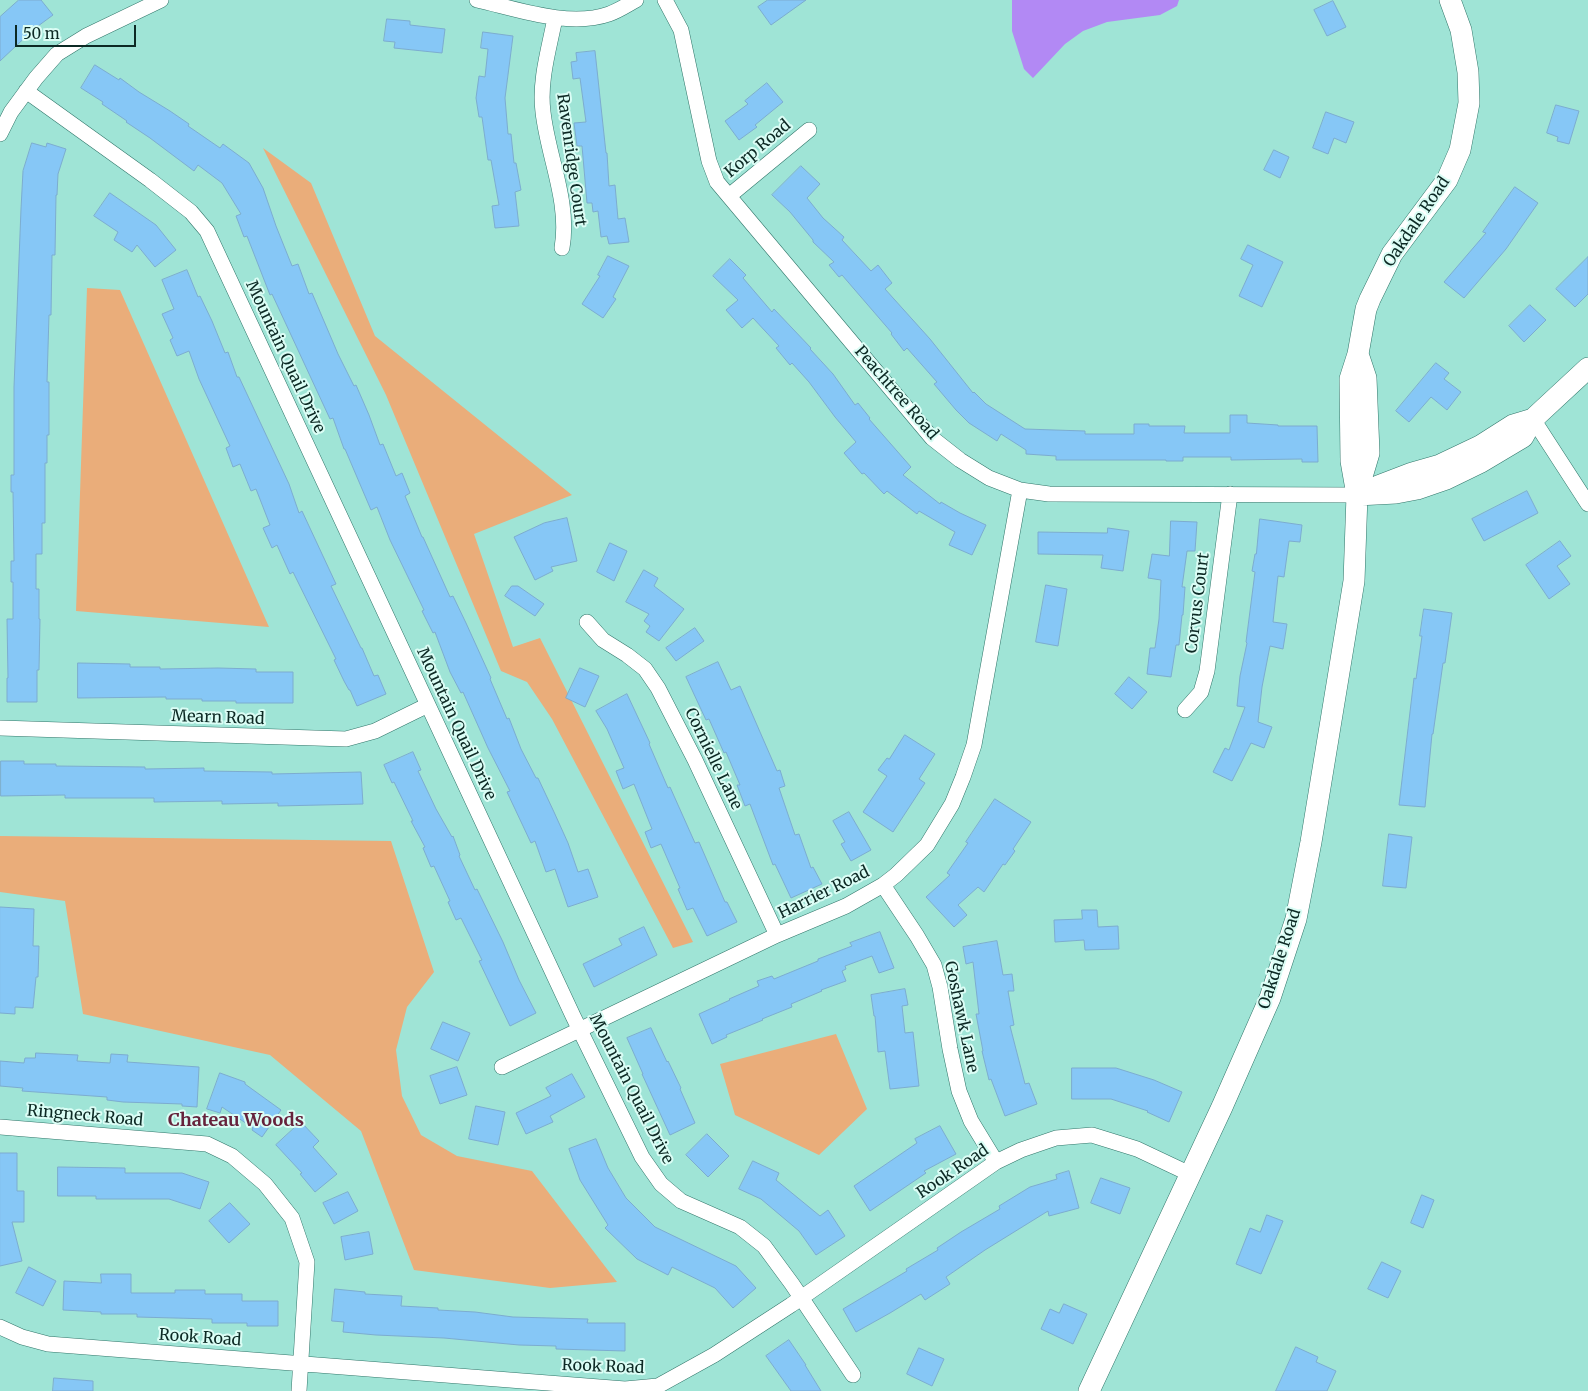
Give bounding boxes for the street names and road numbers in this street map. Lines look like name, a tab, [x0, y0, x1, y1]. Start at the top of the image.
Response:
street label: Ravenridge Court	[552, 92, 590, 228]
street label: Korp Road	[721, 116, 795, 182]
street label: Oakdale Road	[1380, 173, 1454, 271]
street label: Mountain Quail Drive	[241, 278, 329, 436]
street label: Peachtree Road	[850, 342, 942, 444]
street label: Corvus Court	[1182, 552, 1214, 654]
street label: Mountain Quail Drive	[412, 645, 500, 803]
street label: Cornielle Lane	[680, 705, 746, 813]
street label: Mearn Road	[171, 707, 265, 729]
street label: Harrier Road	[775, 863, 873, 923]
street label: Oakdale Road	[1255, 906, 1305, 1012]
street label: Goshawk Lane	[940, 960, 982, 1074]
street label: Mountain Quail Drive	[585, 1011, 677, 1167]
street label: Ringneck Road	[26, 1101, 144, 1131]
street label: Rook Road	[913, 1141, 993, 1203]
street label: Rook Road	[158, 1326, 242, 1350]
street label: Rook Road	[561, 1356, 645, 1378]

